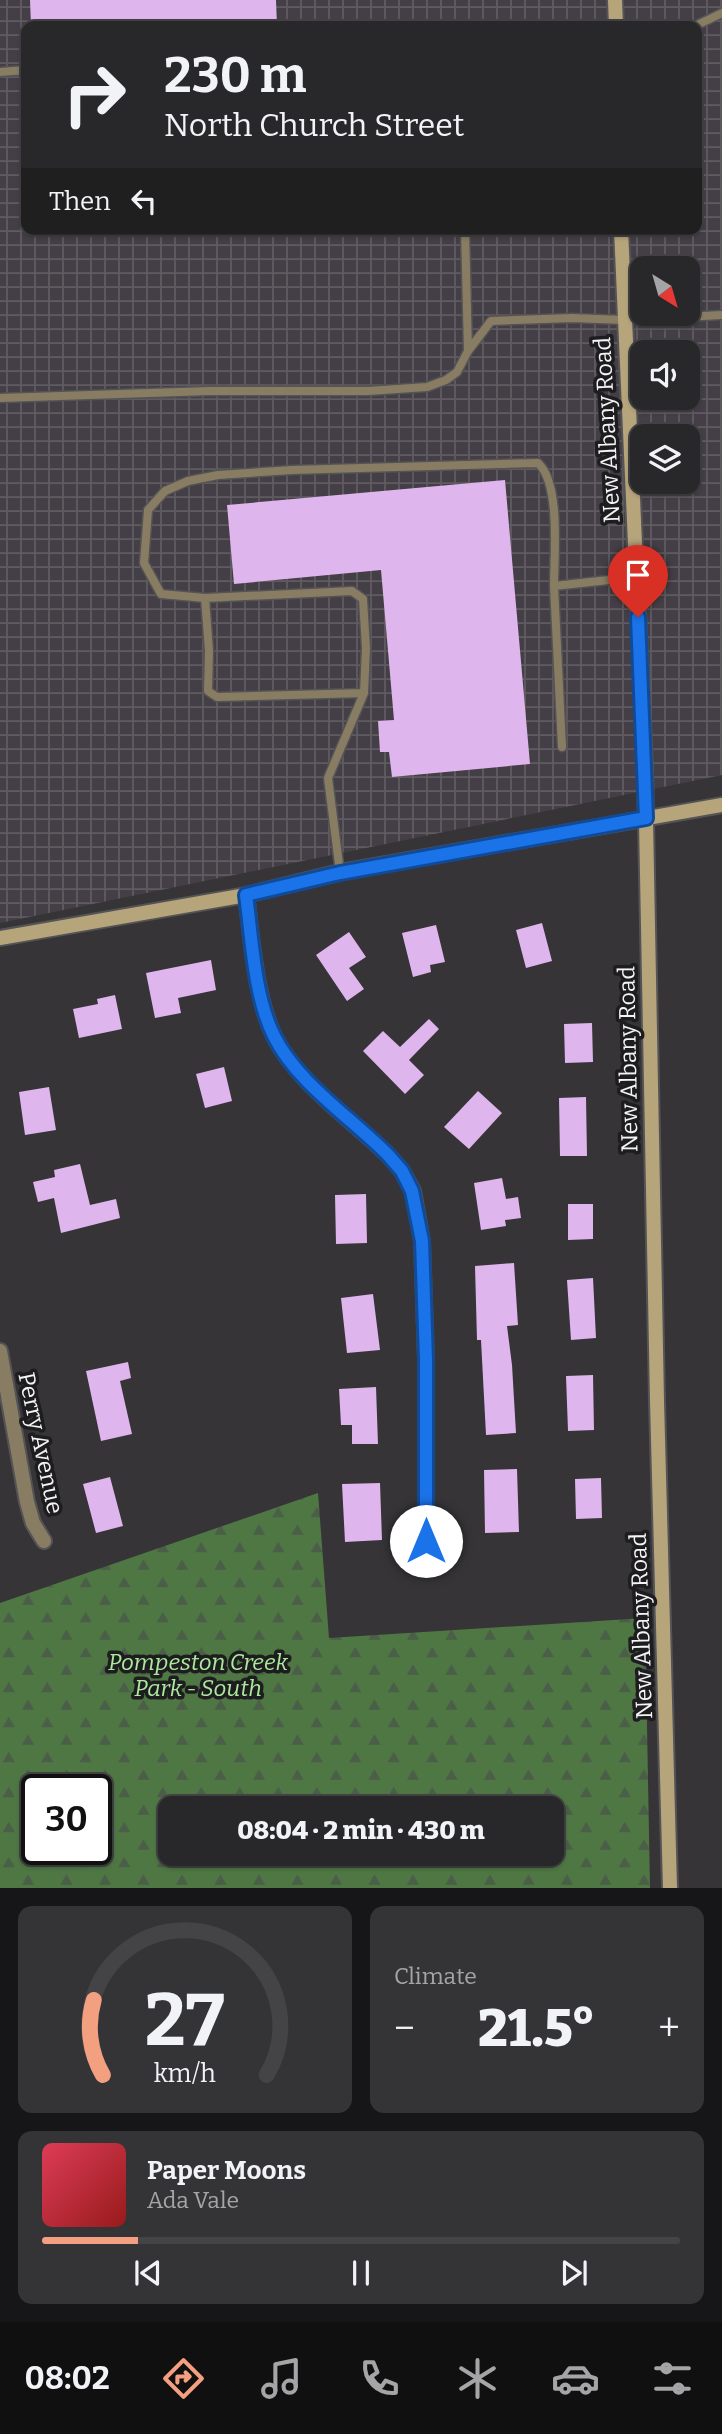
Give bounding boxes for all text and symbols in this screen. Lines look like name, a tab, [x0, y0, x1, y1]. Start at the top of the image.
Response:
text: 230 m	[164, 46, 307, 105]
icon: right	[49, 49, 140, 140]
text: North Church Street	[164, 106, 464, 144]
icon: left	[125, 182, 163, 220]
text: Then	[49, 186, 111, 217]
north arrow	[630, 256, 700, 326]
map controls	[630, 256, 700, 494]
street label: New Albany Road	[588, 336, 626, 524]
button: sound	[630, 340, 700, 410]
button: layers	[630, 424, 700, 494]
pin	[608, 545, 668, 617]
icon: arrive	[619, 556, 657, 594]
street label: New Albany Road	[612, 965, 644, 1152]
street label: Perry Avenue	[12, 1370, 70, 1516]
position arrow	[389, 1504, 463, 1578]
street label: New Albany Road	[624, 1532, 658, 1720]
park label: Pompeston Creek Park - South	[108, 1648, 289, 1702]
speed limit sign: 30	[21, 1774, 112, 1865]
text: 08:04 · 2 min · 430 m	[237, 1815, 485, 1846]
text: Climate	[394, 1962, 477, 1990]
text: 27	[145, 1978, 225, 2065]
text: 21.5°	[478, 1997, 595, 2060]
text: −	[394, 2005, 415, 2051]
text: +	[658, 2005, 680, 2051]
text: km/h	[154, 2059, 216, 2089]
text: Paper Moons	[147, 2155, 306, 2186]
text: Ada Vale	[147, 2186, 239, 2214]
icon: previous	[129, 2254, 167, 2292]
icon: pause	[342, 2254, 380, 2292]
icon: next	[555, 2254, 593, 2292]
icon: directions	[159, 2354, 208, 2403]
icon: music	[257, 2354, 306, 2403]
icon: phone	[355, 2354, 404, 2403]
icon: climate	[453, 2354, 502, 2403]
icon: car	[551, 2354, 600, 2403]
icon: filters	[648, 2354, 697, 2403]
text: 08:02	[24, 2359, 110, 2397]

